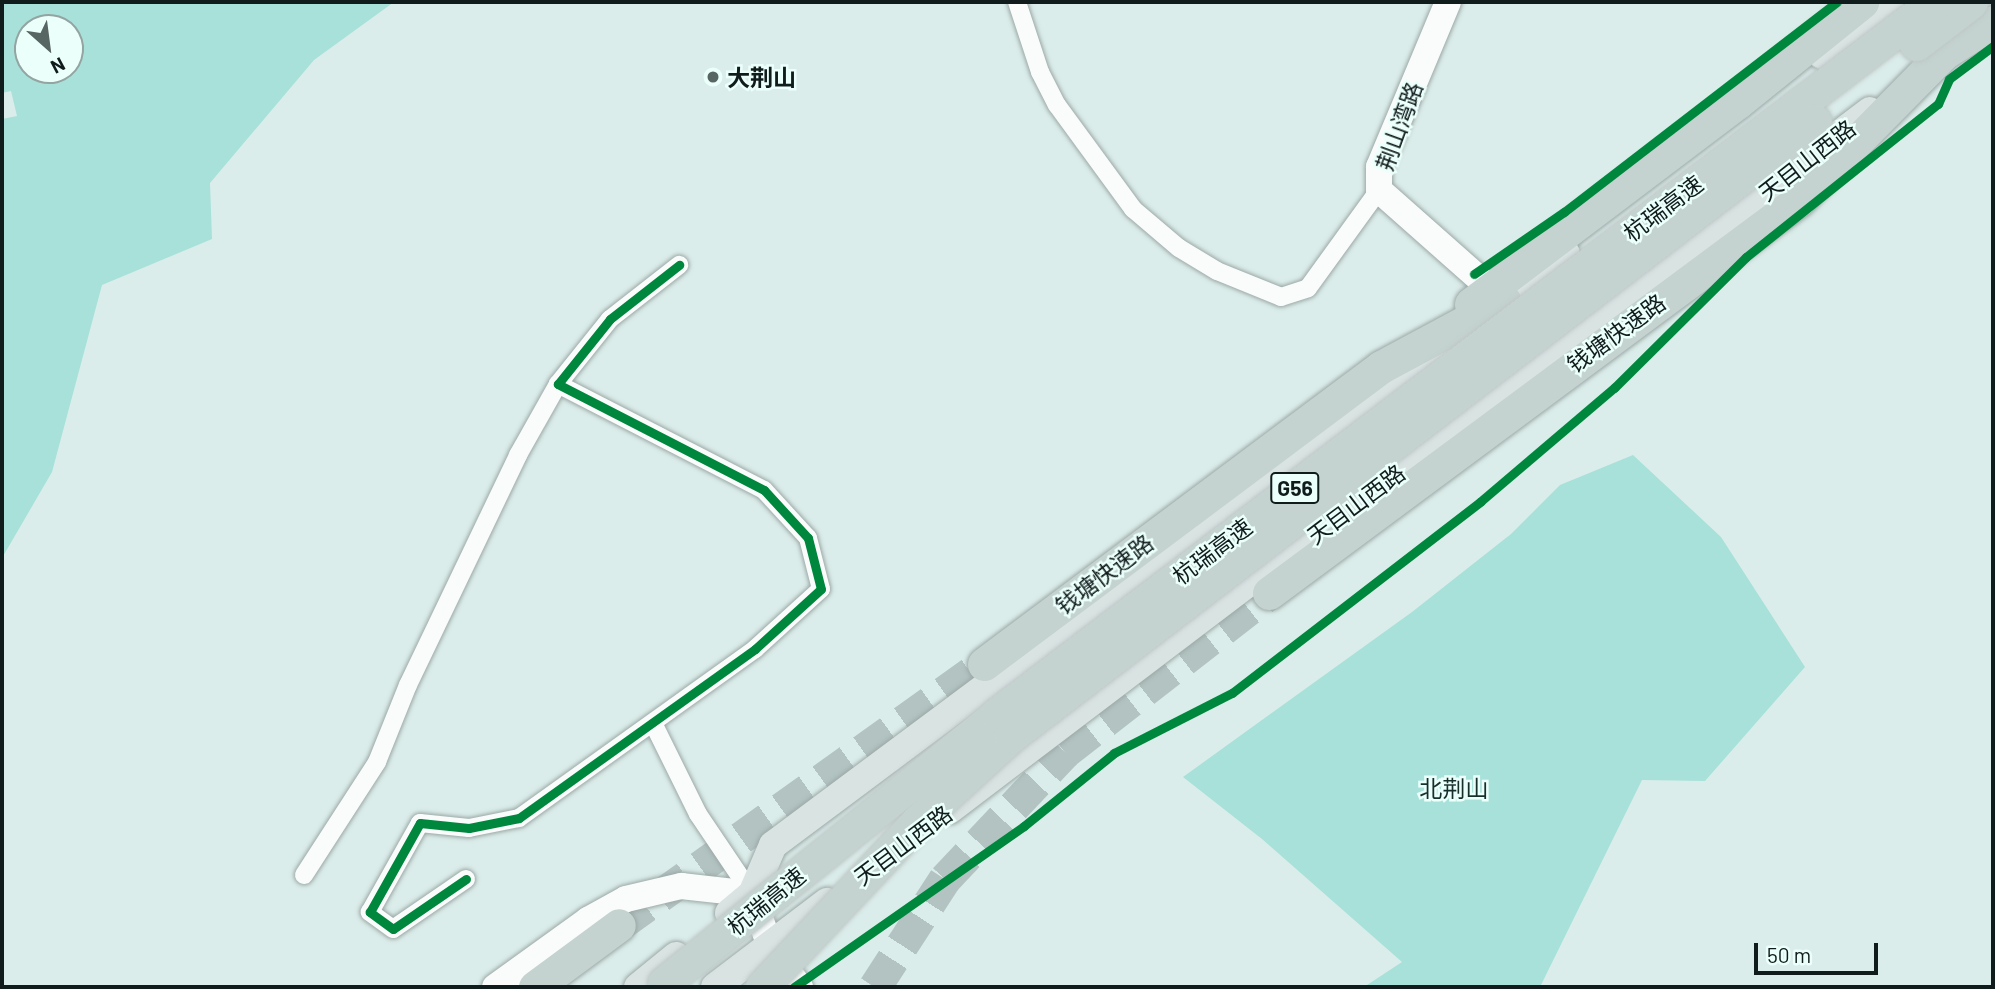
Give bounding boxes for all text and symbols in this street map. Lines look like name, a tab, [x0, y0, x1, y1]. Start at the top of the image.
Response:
north arrow	[14, 14, 84, 84]
text: N	[47, 53, 69, 79]
place label: 大荆山	[727, 63, 796, 91]
marker: 大荆山	[705, 69, 721, 85]
street label: 荆山湾路	[1370, 78, 1428, 174]
street label: 天目山西路	[1753, 114, 1861, 206]
street label: 杭瑞高速	[1618, 169, 1708, 247]
street label: 钱塘快速路	[1561, 288, 1671, 378]
street label: 天目山西路	[1302, 458, 1410, 550]
road number: G56	[1269, 470, 1321, 505]
street label: 杭瑞高速	[1167, 512, 1257, 590]
street label: 钱塘快速路	[1050, 528, 1158, 620]
park label: 北荆山	[1420, 774, 1488, 802]
street label: 天目山西路	[849, 799, 957, 891]
street label: 杭瑞高速	[722, 861, 810, 941]
scale bar	[1757, 930, 1881, 974]
text: 50 m	[1767, 942, 1811, 967]

